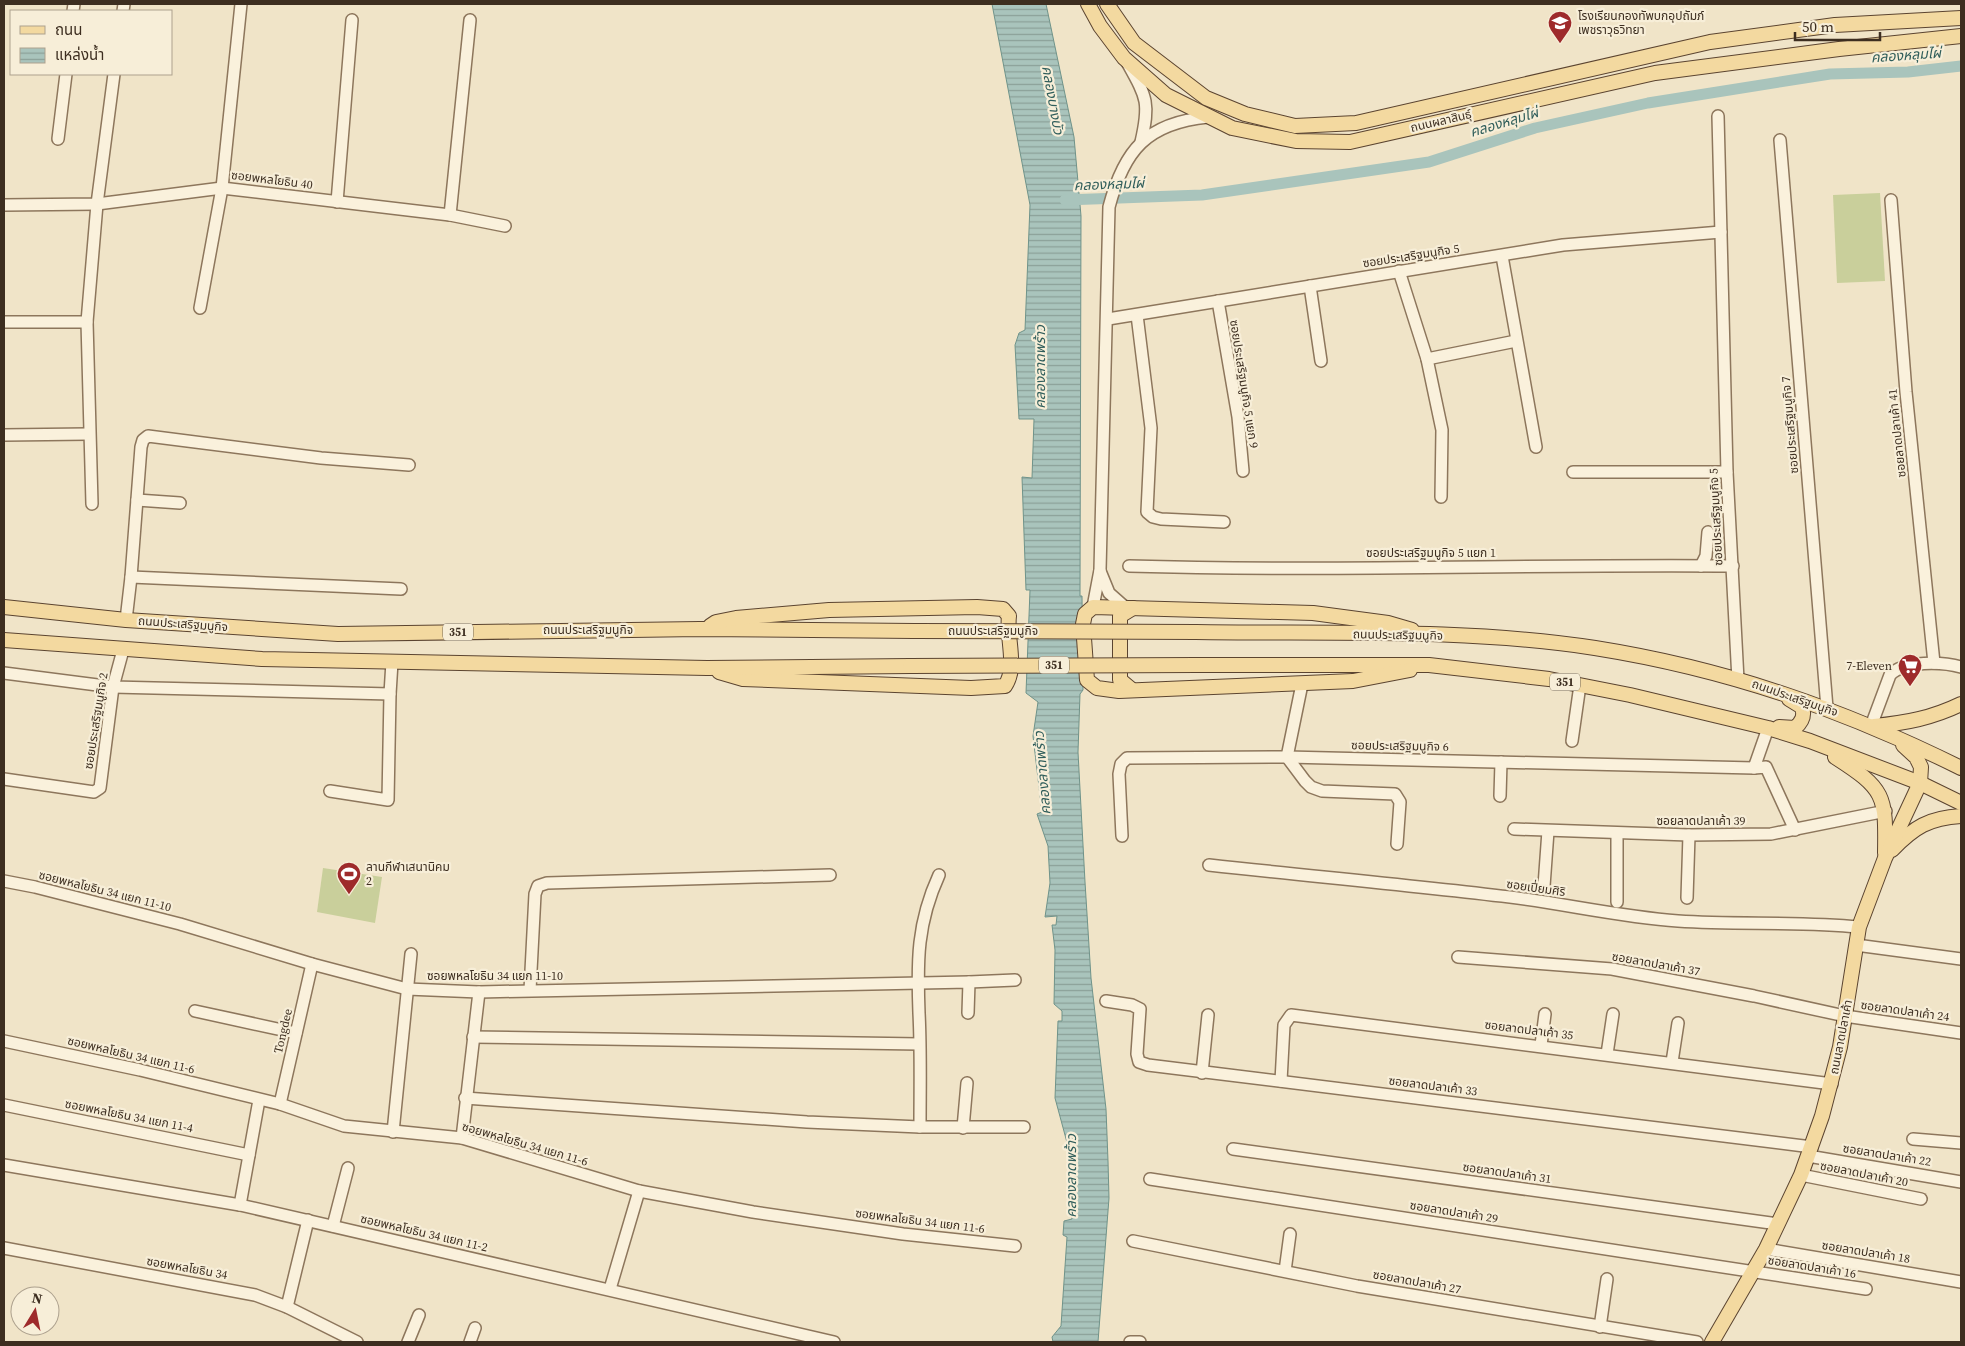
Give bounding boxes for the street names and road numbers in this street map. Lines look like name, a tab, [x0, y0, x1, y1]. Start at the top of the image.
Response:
street label: ถนนผลาสินธุ์	[1409, 106, 1473, 136]
street label: ซอยพหลโยธิน 40	[230, 167, 314, 193]
street label: ซอยประเสริฐมนูกิจ 5	[1362, 240, 1460, 272]
street label: ซอยประเสริฐมนูกิจ 5 แยก 9	[1226, 319, 1262, 449]
street label: ซอยประเสริฐมนูกิจ 7	[1778, 376, 1802, 474]
street label: ซอยลาดปลาเค้า 41	[1884, 388, 1910, 478]
street label: ซอยประเสริฐมนูกิจ 5	[1705, 468, 1727, 566]
street label: ซอยประเสริฐมนูกิจ 5 แยก 1	[1366, 545, 1496, 561]
street label: ถนนประเสริฐมนูกิจ	[137, 613, 229, 635]
street label: ถนนประเสริฐมนูกิจ	[543, 622, 633, 638]
street label: ถนนประเสริฐมนูกิจ	[948, 623, 1038, 639]
road number: 351	[443, 624, 473, 640]
street label: ถนนประเสริฐมนูกิจ	[1353, 626, 1443, 644]
road number: 351	[1039, 656, 1069, 674]
street label: ซอยประเสริฐมนูกิจ 2	[80, 672, 112, 770]
road number: 351	[1550, 674, 1580, 690]
street label: ถนนประเสริฐมนูกิจ	[1750, 676, 1840, 720]
street label: ซอยประเสริฐมนูกิจ 6	[1351, 737, 1449, 755]
street label: ซอยลาดปลาเค้า 39	[1656, 813, 1746, 829]
street label: ซอยพหลโยธิน 34 แยก 11-10	[37, 867, 173, 915]
street label: ซอยเปี่ยมศิริ	[1506, 875, 1567, 900]
street label: ซอยลาดปลาเค้า 37	[1611, 948, 1701, 980]
street label: ซอยพหลโยธิน 34 แยก 11-10	[427, 968, 563, 984]
street label: ซอยลาดปลาเค้า 24	[1860, 997, 1950, 1025]
street label: ถนนลาดปลาเค้า	[1826, 998, 1856, 1076]
street label: Tongdee	[270, 1007, 296, 1055]
street label: ซอยลาดปลาเค้า 35	[1484, 1017, 1574, 1043]
street label: ซอยพหลโยธิน 34 แยก 11-6	[66, 1033, 196, 1077]
street label: ซอยลาดปลาเค้า 33	[1388, 1073, 1478, 1099]
street label: ซอยพหลโยธิน 34 แยก 11-4	[64, 1096, 194, 1136]
street label: ซอยพหลโยธิน 34 แยก 11-6	[460, 1118, 590, 1170]
street label: ซอยลาดปลาเค้า 22	[1842, 1140, 1932, 1170]
street label: ซอยลาดปลาเค้า 20	[1819, 1158, 1909, 1190]
street label: ซอยลาดปลาเค้า 31	[1462, 1159, 1552, 1187]
street label: ซอยลาดปลาเค้า 29	[1409, 1197, 1499, 1227]
street label: ซอยพหลโยธิน 34 แยก 11-6	[854, 1205, 986, 1237]
street label: ซอยพหลโยธิน 34 แยก 11-2	[359, 1211, 489, 1255]
street label: ซอยลาดปลาเค้า 18	[1821, 1237, 1911, 1267]
street label: ซอยลาดปลาเค้า 16	[1767, 1252, 1857, 1282]
street label: ซอยพหลโยธิน 34	[145, 1253, 229, 1283]
street label: ซอยลาดปลาเค้า 27	[1372, 1266, 1462, 1298]

